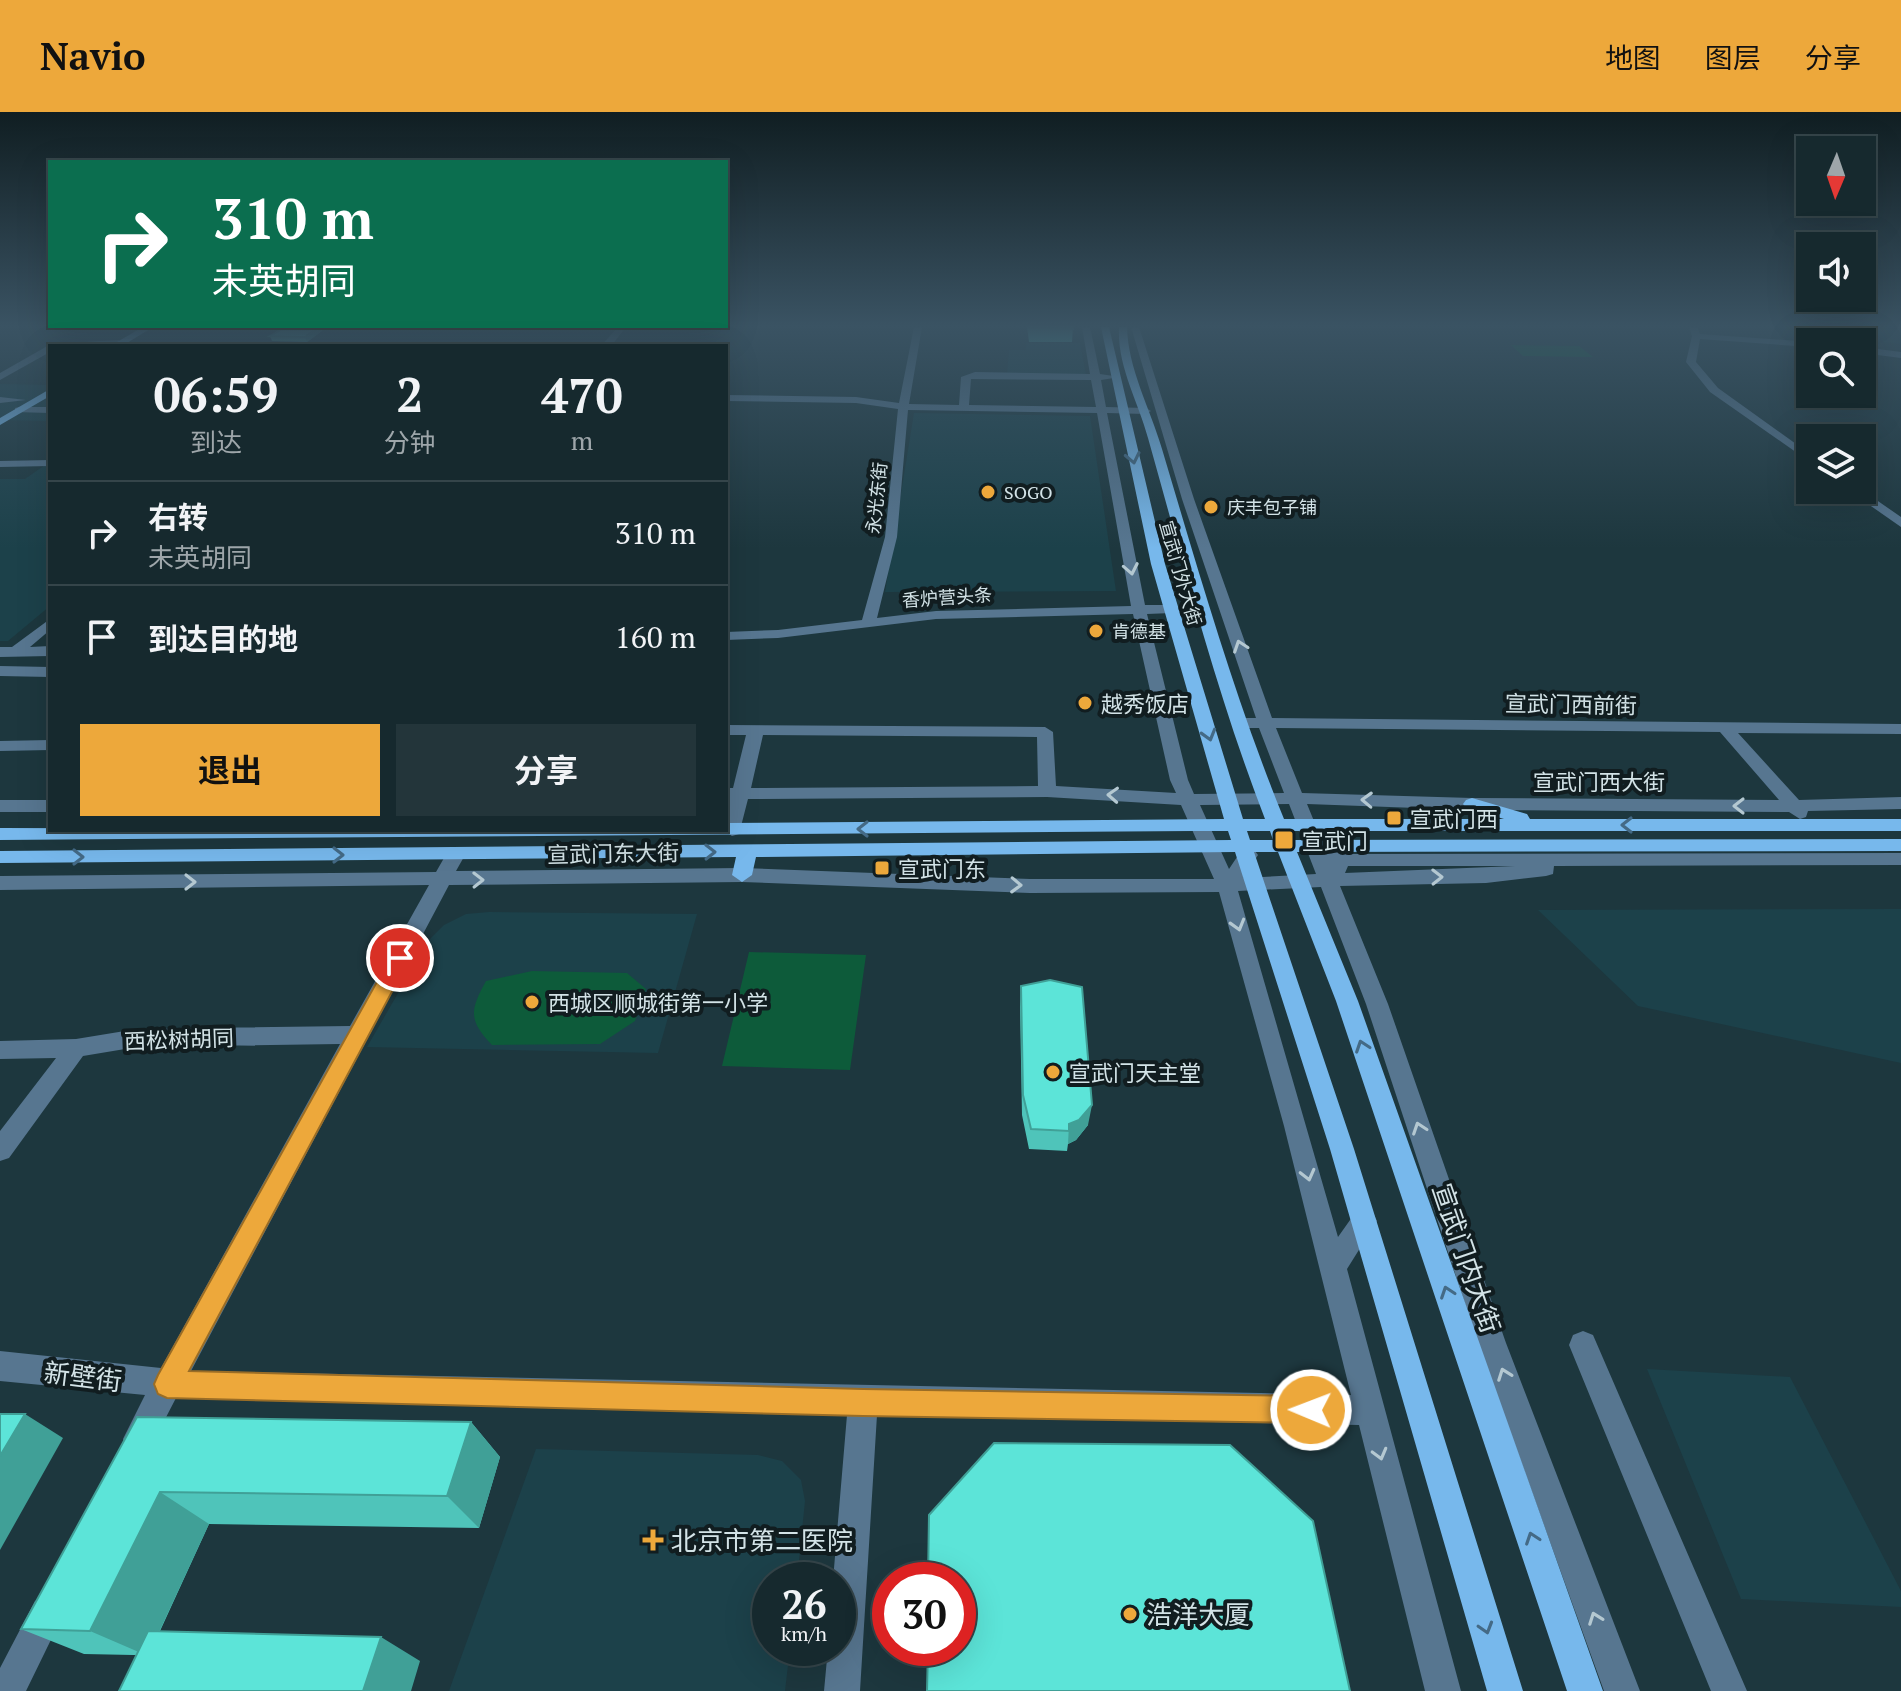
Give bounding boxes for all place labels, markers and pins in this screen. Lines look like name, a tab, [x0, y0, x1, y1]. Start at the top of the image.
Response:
place label: SOGO	[1004, 480, 1053, 504]
marker: SOGO	[979, 483, 997, 501]
place label: 庆丰包子铺	[1227, 495, 1317, 519]
marker: 庆丰包子铺	[1202, 498, 1220, 516]
place label: 肯德基	[1112, 619, 1166, 643]
marker: 肯德基	[1087, 622, 1105, 640]
place label: 越秀饭店	[1101, 689, 1189, 718]
marker: 越秀饭店	[1076, 694, 1094, 712]
place label: 宣武门西	[1410, 804, 1498, 833]
marker: 宣武门西	[1385, 809, 1403, 827]
place label: 宣武门	[1302, 826, 1368, 855]
marker: 宣武门	[1273, 829, 1295, 851]
place label: 宣武门东	[898, 854, 986, 883]
marker: 宣武门东	[873, 859, 891, 877]
pin	[366, 924, 434, 992]
place label: 西城区顺城街第一小学	[548, 988, 768, 1017]
marker: 西城区顺城街第一小学	[523, 993, 541, 1011]
place label: 宣武门天主堂	[1069, 1058, 1201, 1087]
marker: 宣武门天主堂	[1044, 1063, 1062, 1081]
place label: 北京市第二医院	[671, 1523, 853, 1557]
marker: 北京市第二医院	[642, 1529, 664, 1551]
place label: 浩洋大厦	[1146, 1597, 1250, 1631]
marker: 浩洋大厦	[1121, 1605, 1139, 1623]

